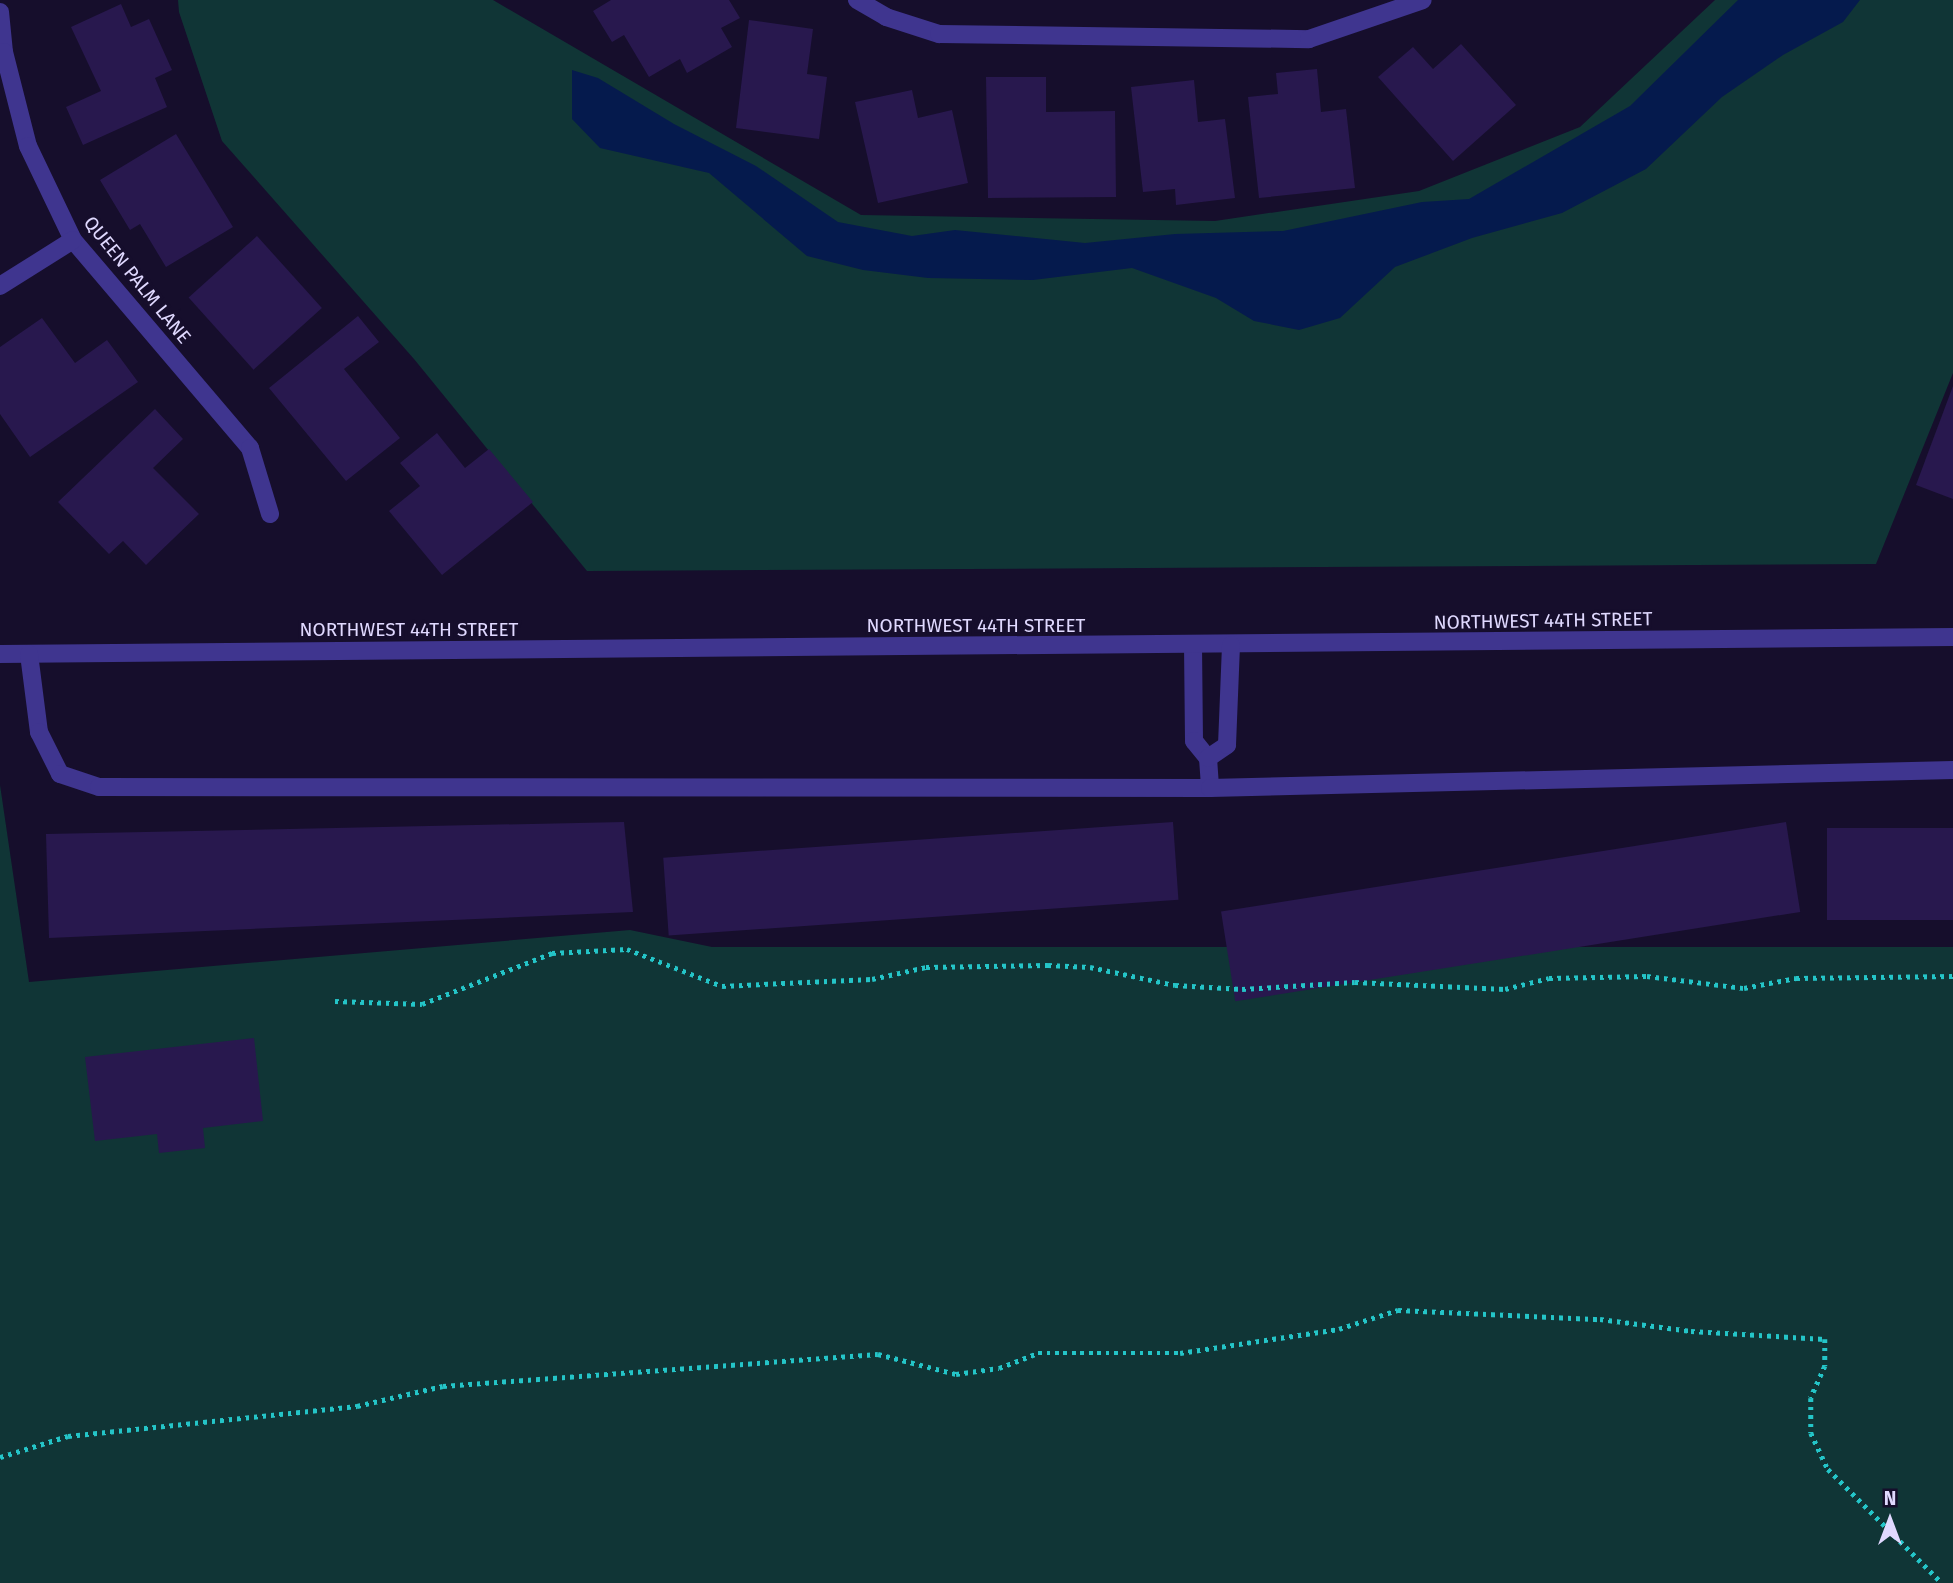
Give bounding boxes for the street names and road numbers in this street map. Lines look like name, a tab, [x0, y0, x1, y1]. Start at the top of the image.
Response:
street label: QUEEN PALM LANE	[79, 212, 195, 348]
street label: NORTHWEST 44TH STREET	[1433, 608, 1653, 634]
street label: NORTHWEST 44TH STREET	[867, 615, 1085, 637]
street label: NORTHWEST 44TH STREET	[300, 619, 518, 641]

